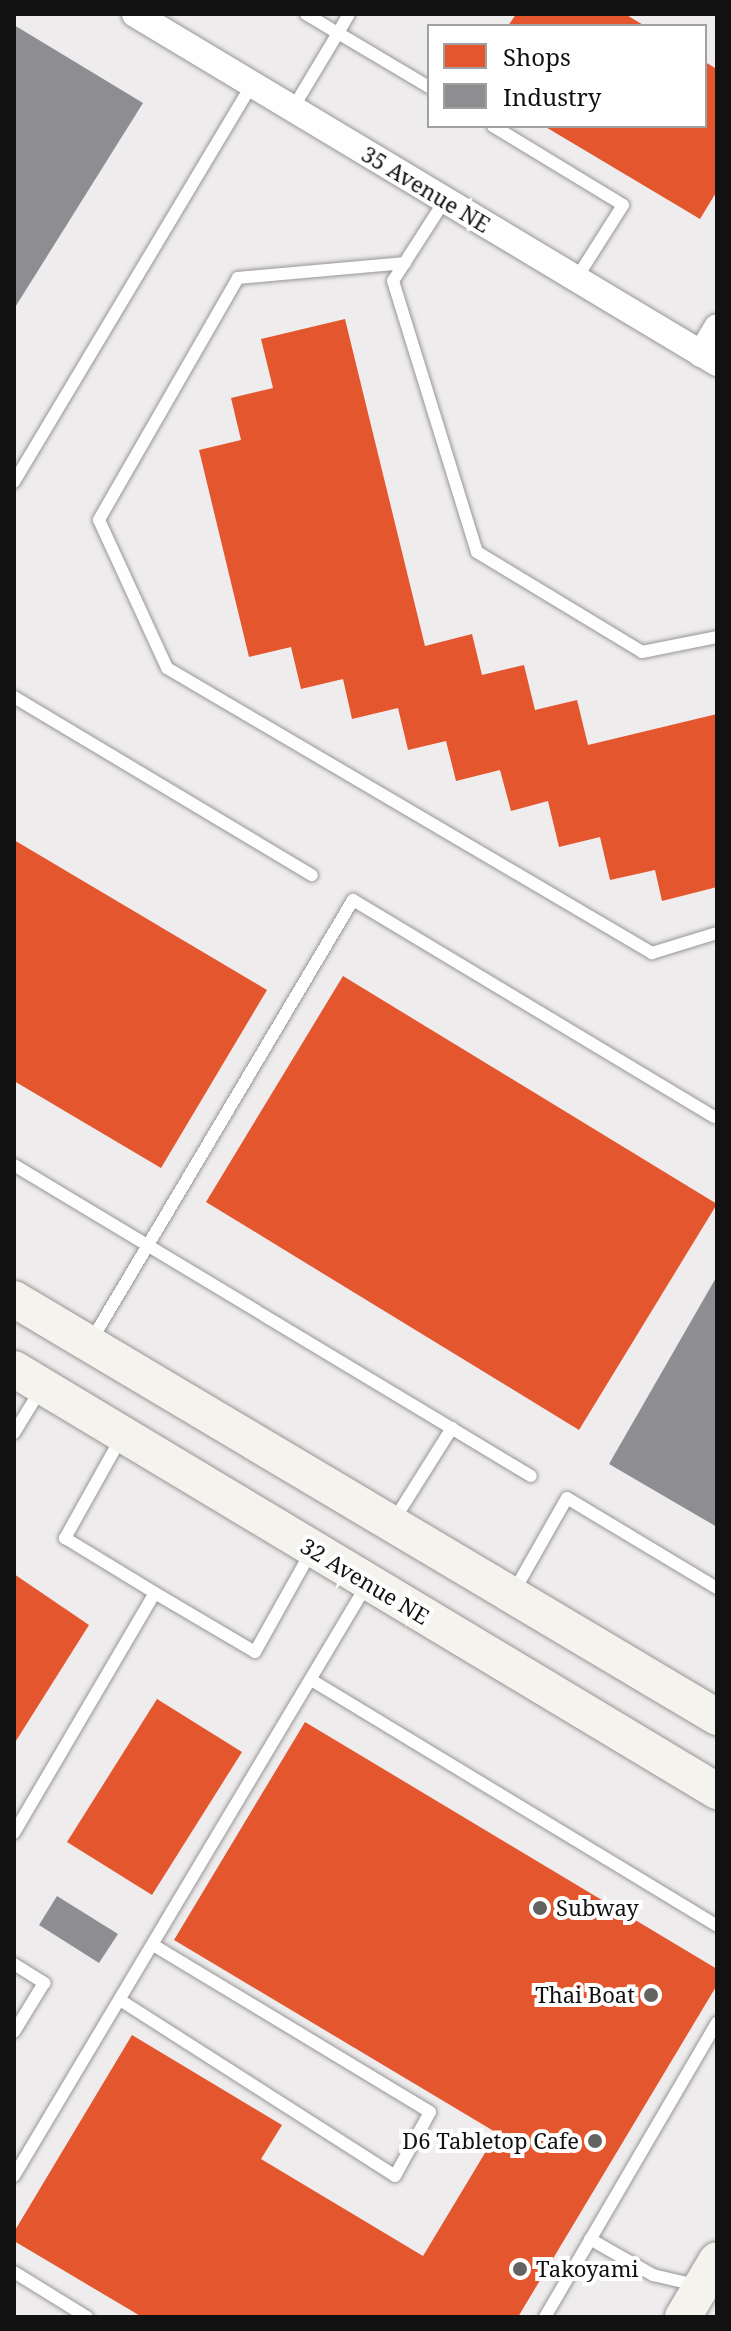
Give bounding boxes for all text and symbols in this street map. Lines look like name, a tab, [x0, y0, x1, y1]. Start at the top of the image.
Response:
legend	[427, 24, 707, 128]
text: Shops	[503, 40, 571, 73]
text: Industry	[503, 80, 601, 113]
street label: 35 Avenue NE	[357, 140, 495, 238]
street label: 32 Avenue NE	[296, 1532, 434, 1630]
place label: Subway	[556, 1895, 639, 1921]
marker: Subway	[531, 1899, 549, 1917]
place label: Thai Boat	[535, 1982, 635, 2008]
marker: Thai Boat	[642, 1986, 660, 2004]
place label: D6 Tabletop Cafe	[402, 2128, 579, 2154]
marker: D6 Tabletop Cafe	[586, 2132, 604, 2150]
place label: Takoyami	[536, 2256, 639, 2282]
marker: Takoyami	[511, 2260, 529, 2278]

